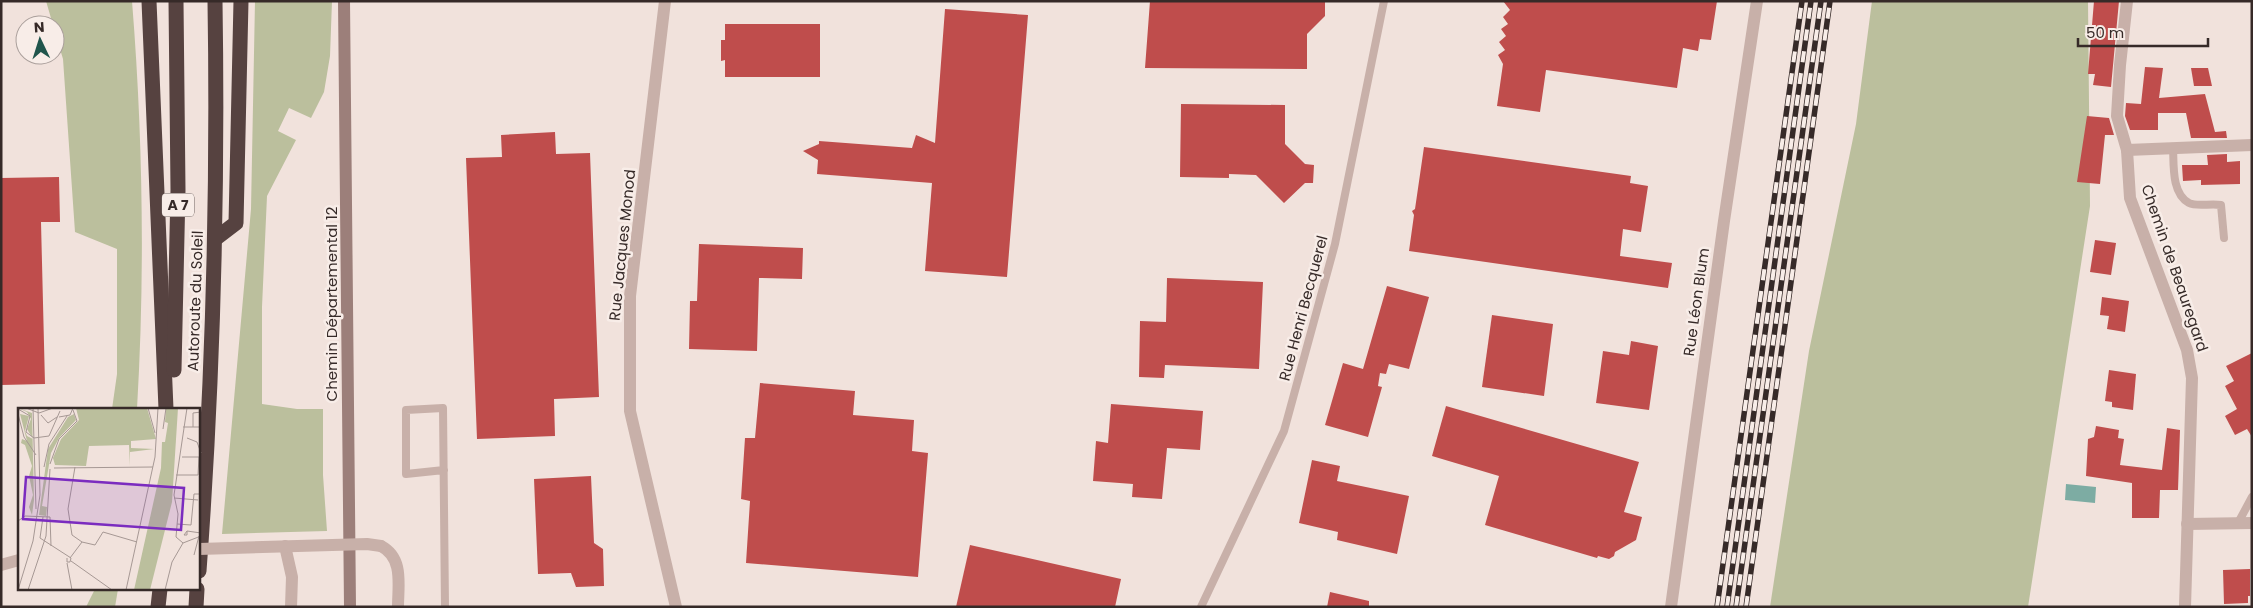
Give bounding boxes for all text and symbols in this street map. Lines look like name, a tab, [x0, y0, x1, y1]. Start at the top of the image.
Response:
north arrow	[15, 15, 65, 65]
scale bar	[2078, 15, 2208, 47]
text: N	[33, 17, 45, 37]
text: 50 m	[2086, 22, 2124, 43]
street label: Rue Jacques Monod	[604, 168, 640, 322]
street label: Chemin de Beauregard	[2136, 181, 2214, 355]
road number: A 7	[162, 194, 194, 216]
street label: Chemin Départemental 12	[321, 207, 342, 401]
street label: Autoroute du Soleil	[182, 230, 208, 372]
street label: Rue Henri Becquerel	[1273, 233, 1333, 383]
street label: Rue Léon Blum	[1678, 247, 1714, 357]
inset map	[18, 408, 200, 590]

